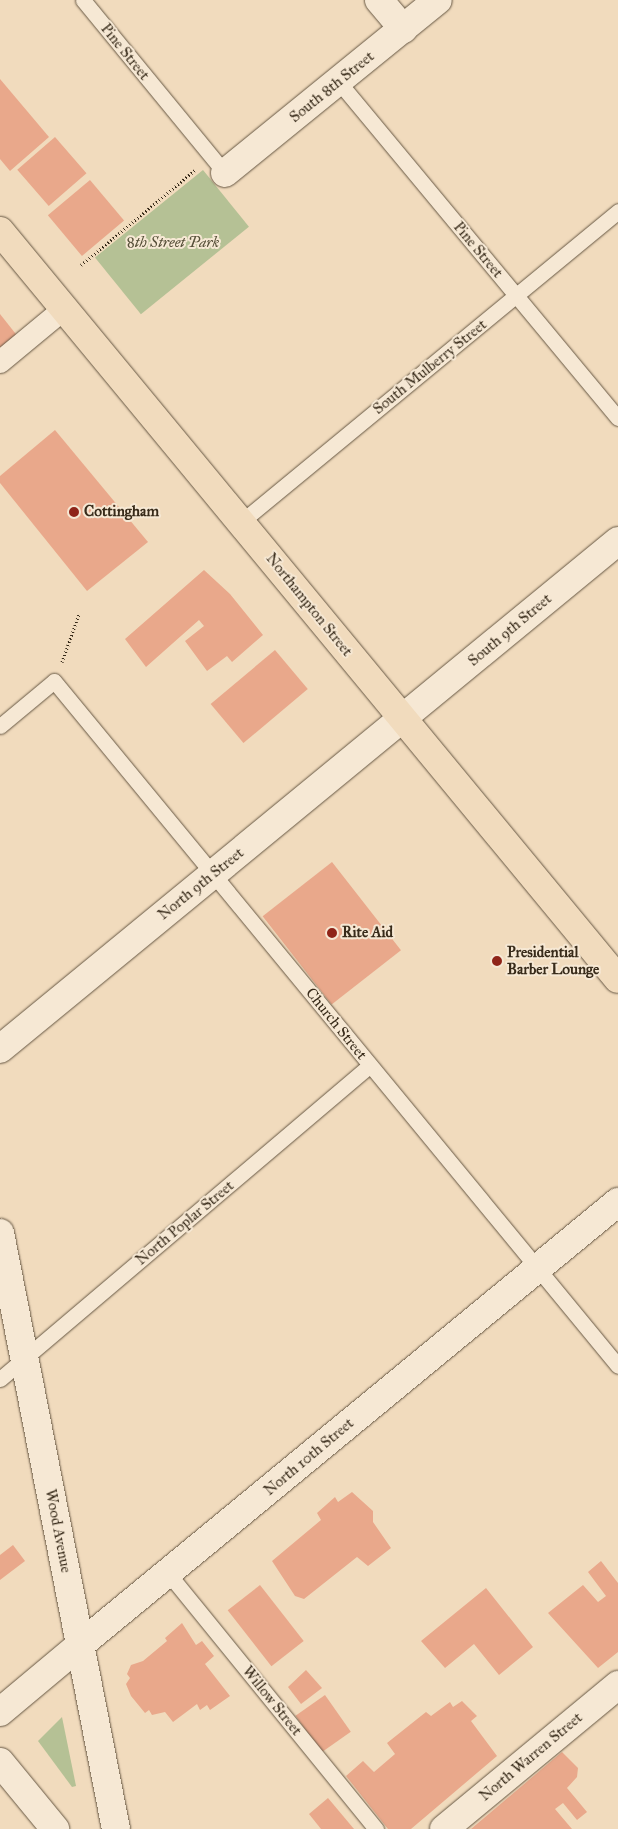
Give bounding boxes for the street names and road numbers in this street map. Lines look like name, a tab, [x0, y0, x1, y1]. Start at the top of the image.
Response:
street label: Pine Street	[97, 20, 153, 84]
street label: South 8th Street	[286, 48, 378, 126]
street label: Pine Street	[449, 218, 507, 282]
street label: South Mulberry Street	[370, 316, 490, 418]
street label: Northampton Street	[262, 550, 356, 660]
street label: South 9th Street	[465, 590, 555, 670]
street label: North 9th Street	[155, 844, 247, 924]
street label: Church Street	[302, 984, 370, 1064]
street label: North Poplar Street	[132, 1177, 238, 1269]
street label: North 10th Street	[261, 1414, 357, 1500]
street label: Wood Avenue	[41, 1488, 75, 1574]
street label: Willow Street	[238, 1663, 306, 1739]
street label: North Warren Street	[476, 1709, 586, 1805]

